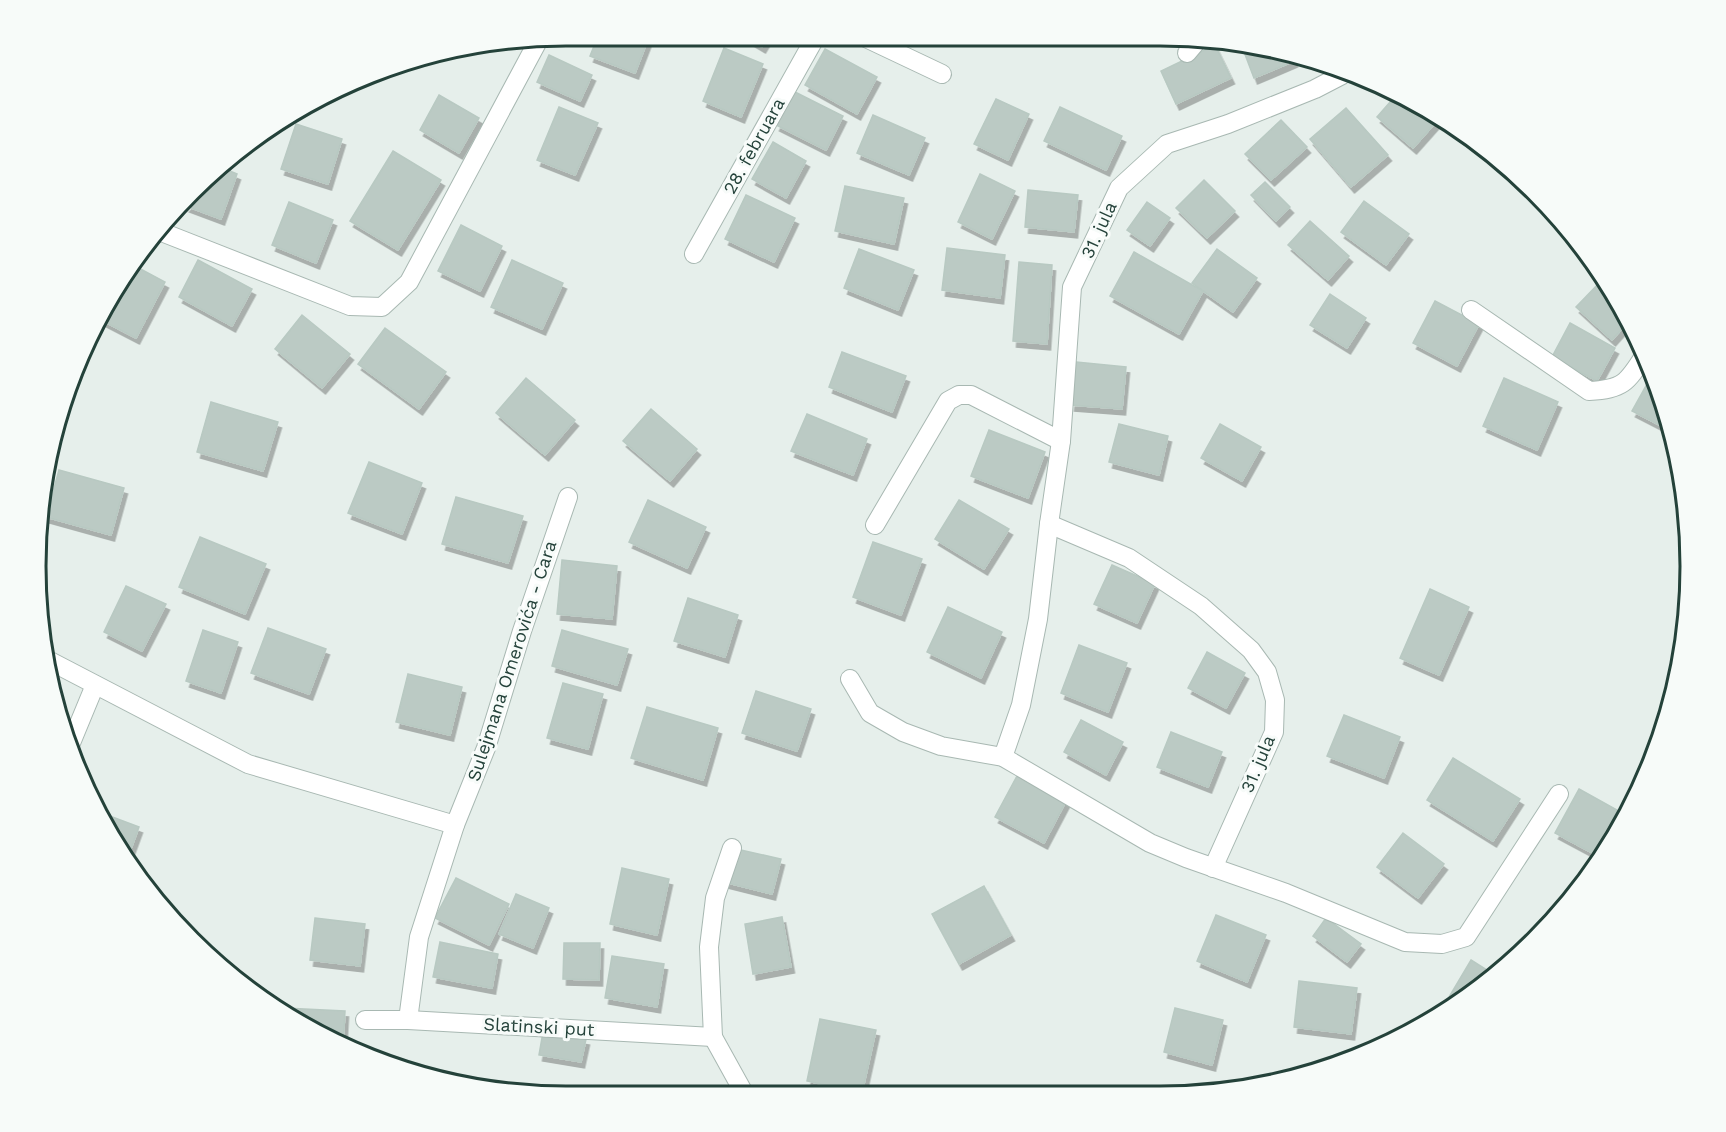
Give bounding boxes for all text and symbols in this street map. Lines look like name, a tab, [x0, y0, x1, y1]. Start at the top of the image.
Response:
street label: 28. februara	[719, 94, 789, 197]
street label: 31. jula	[1076, 198, 1121, 261]
street label: Sulejmana Omerovića - Cara	[463, 538, 560, 784]
street label: 31. jula	[1236, 732, 1279, 796]
street label: Slatinski put	[483, 1013, 595, 1040]

